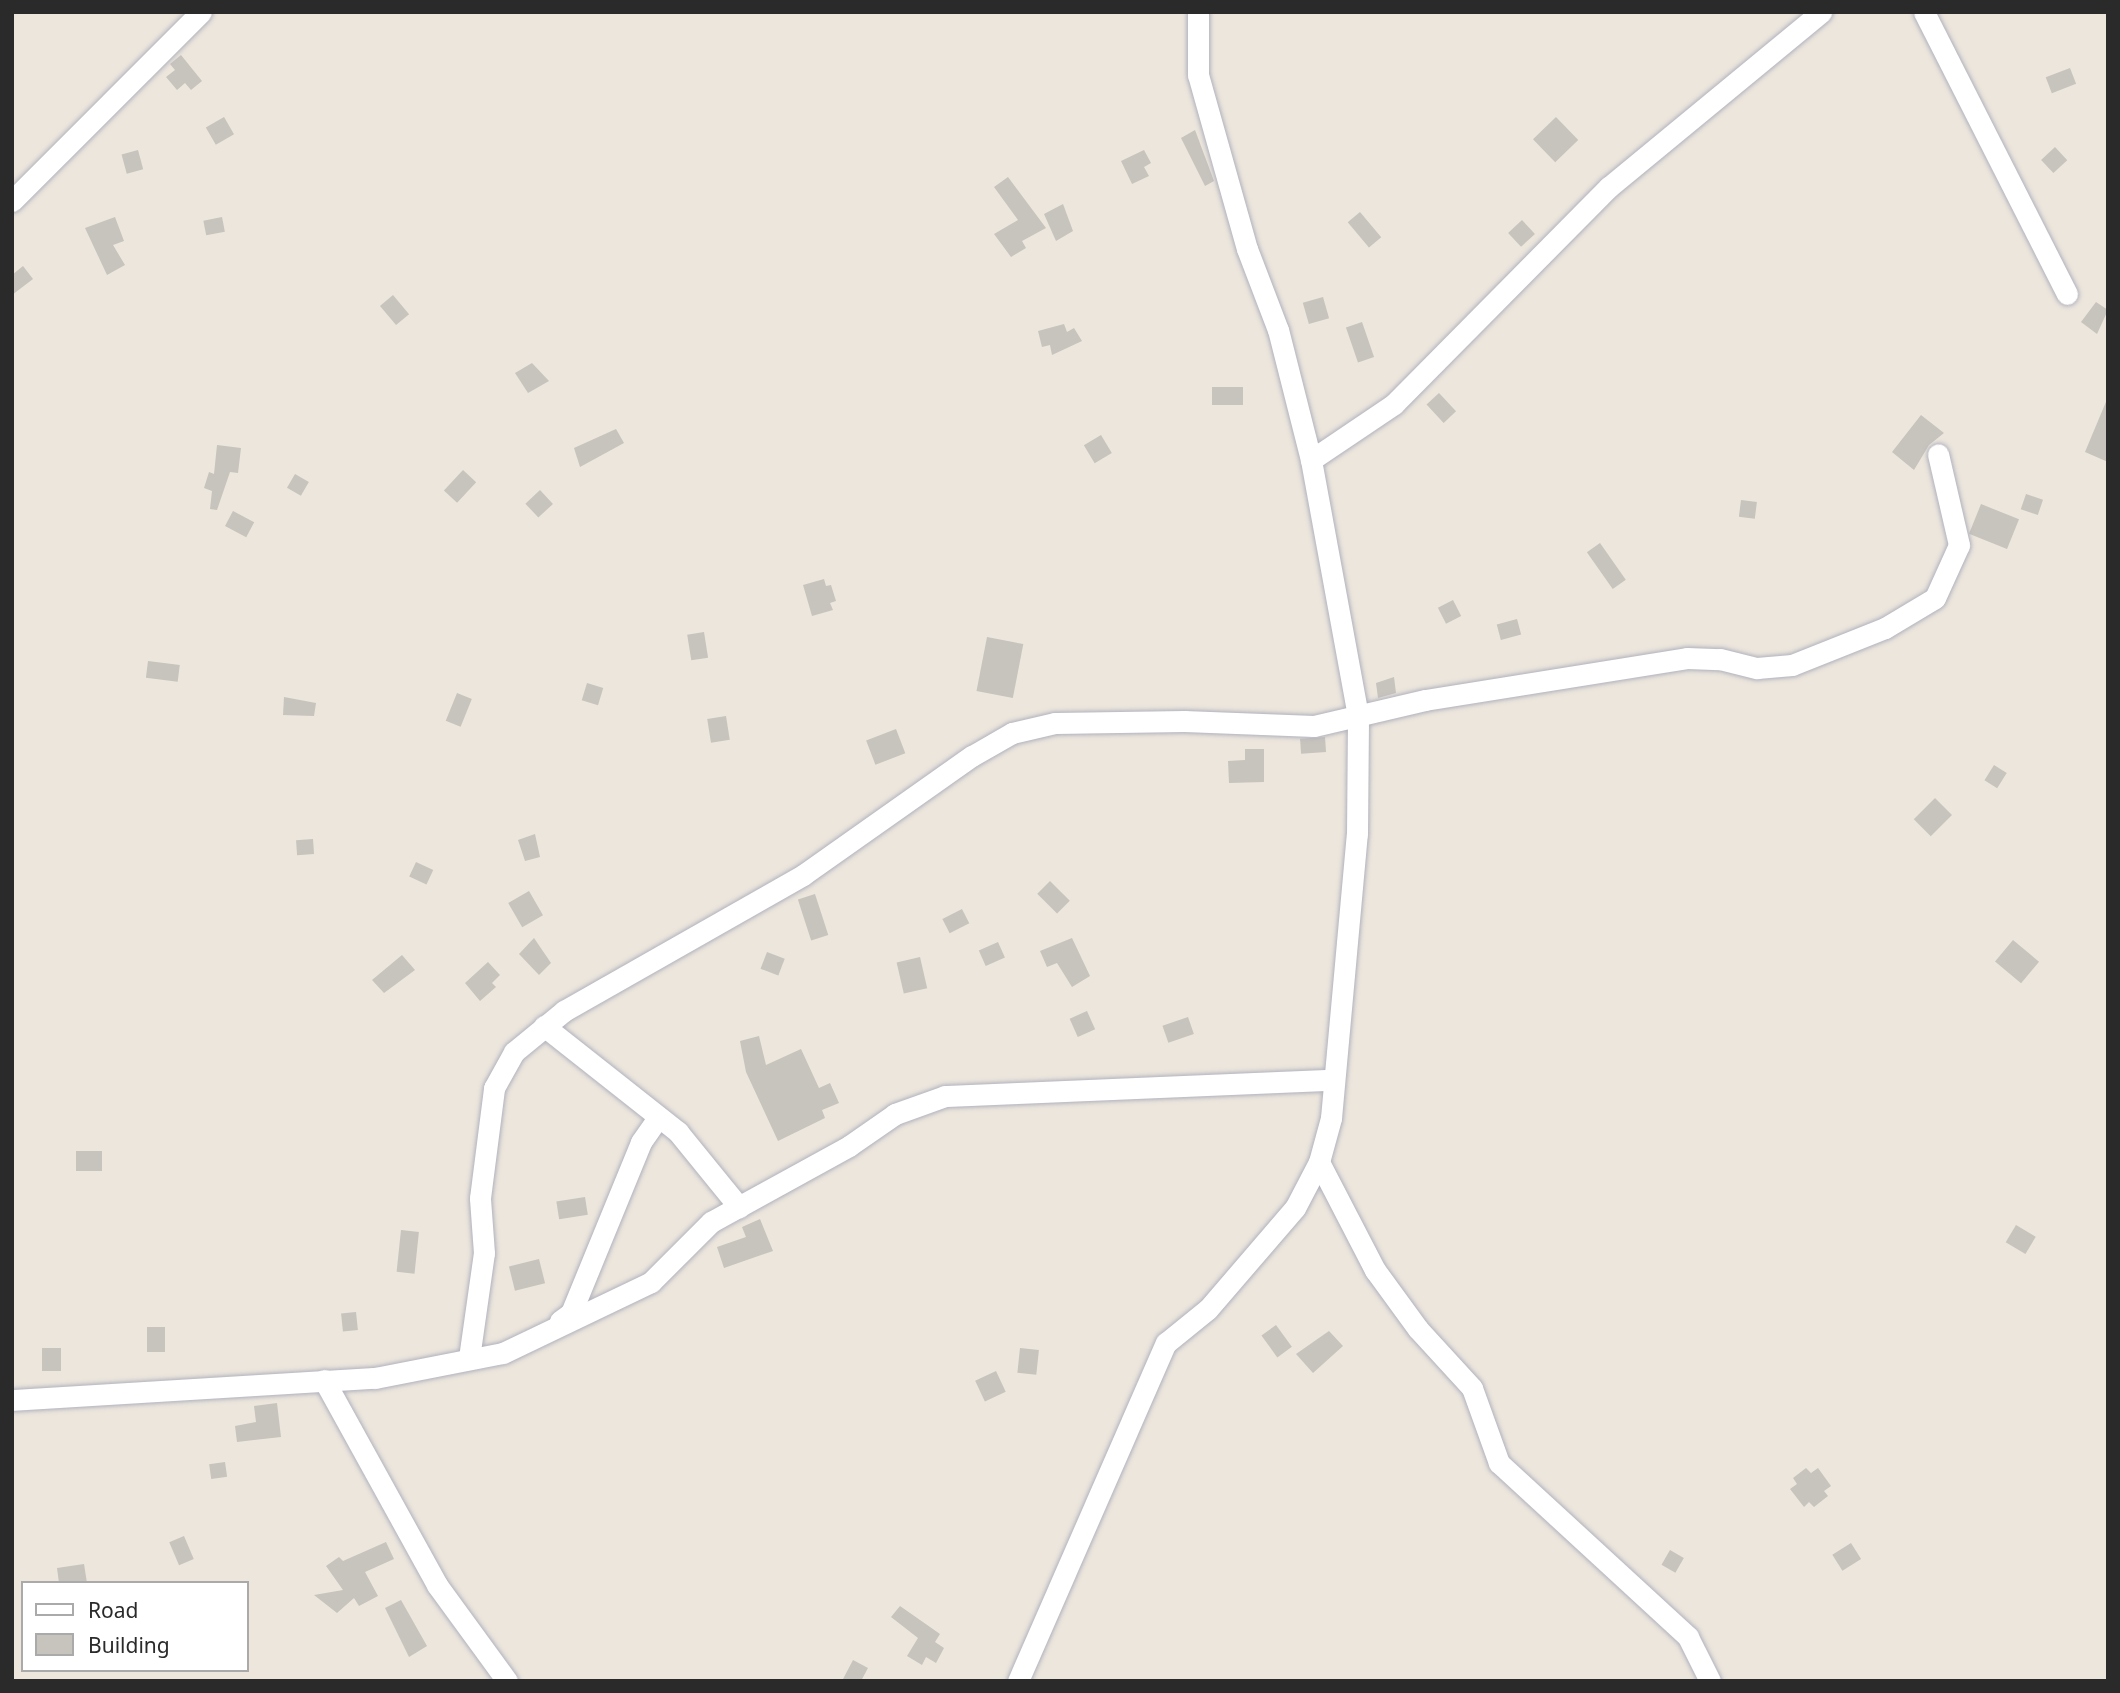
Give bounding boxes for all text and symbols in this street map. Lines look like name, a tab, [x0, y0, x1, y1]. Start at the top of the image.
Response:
legend	[21, 1581, 248, 1672]
text: Road	[88, 1596, 138, 1624]
text: Building	[88, 1631, 170, 1659]

